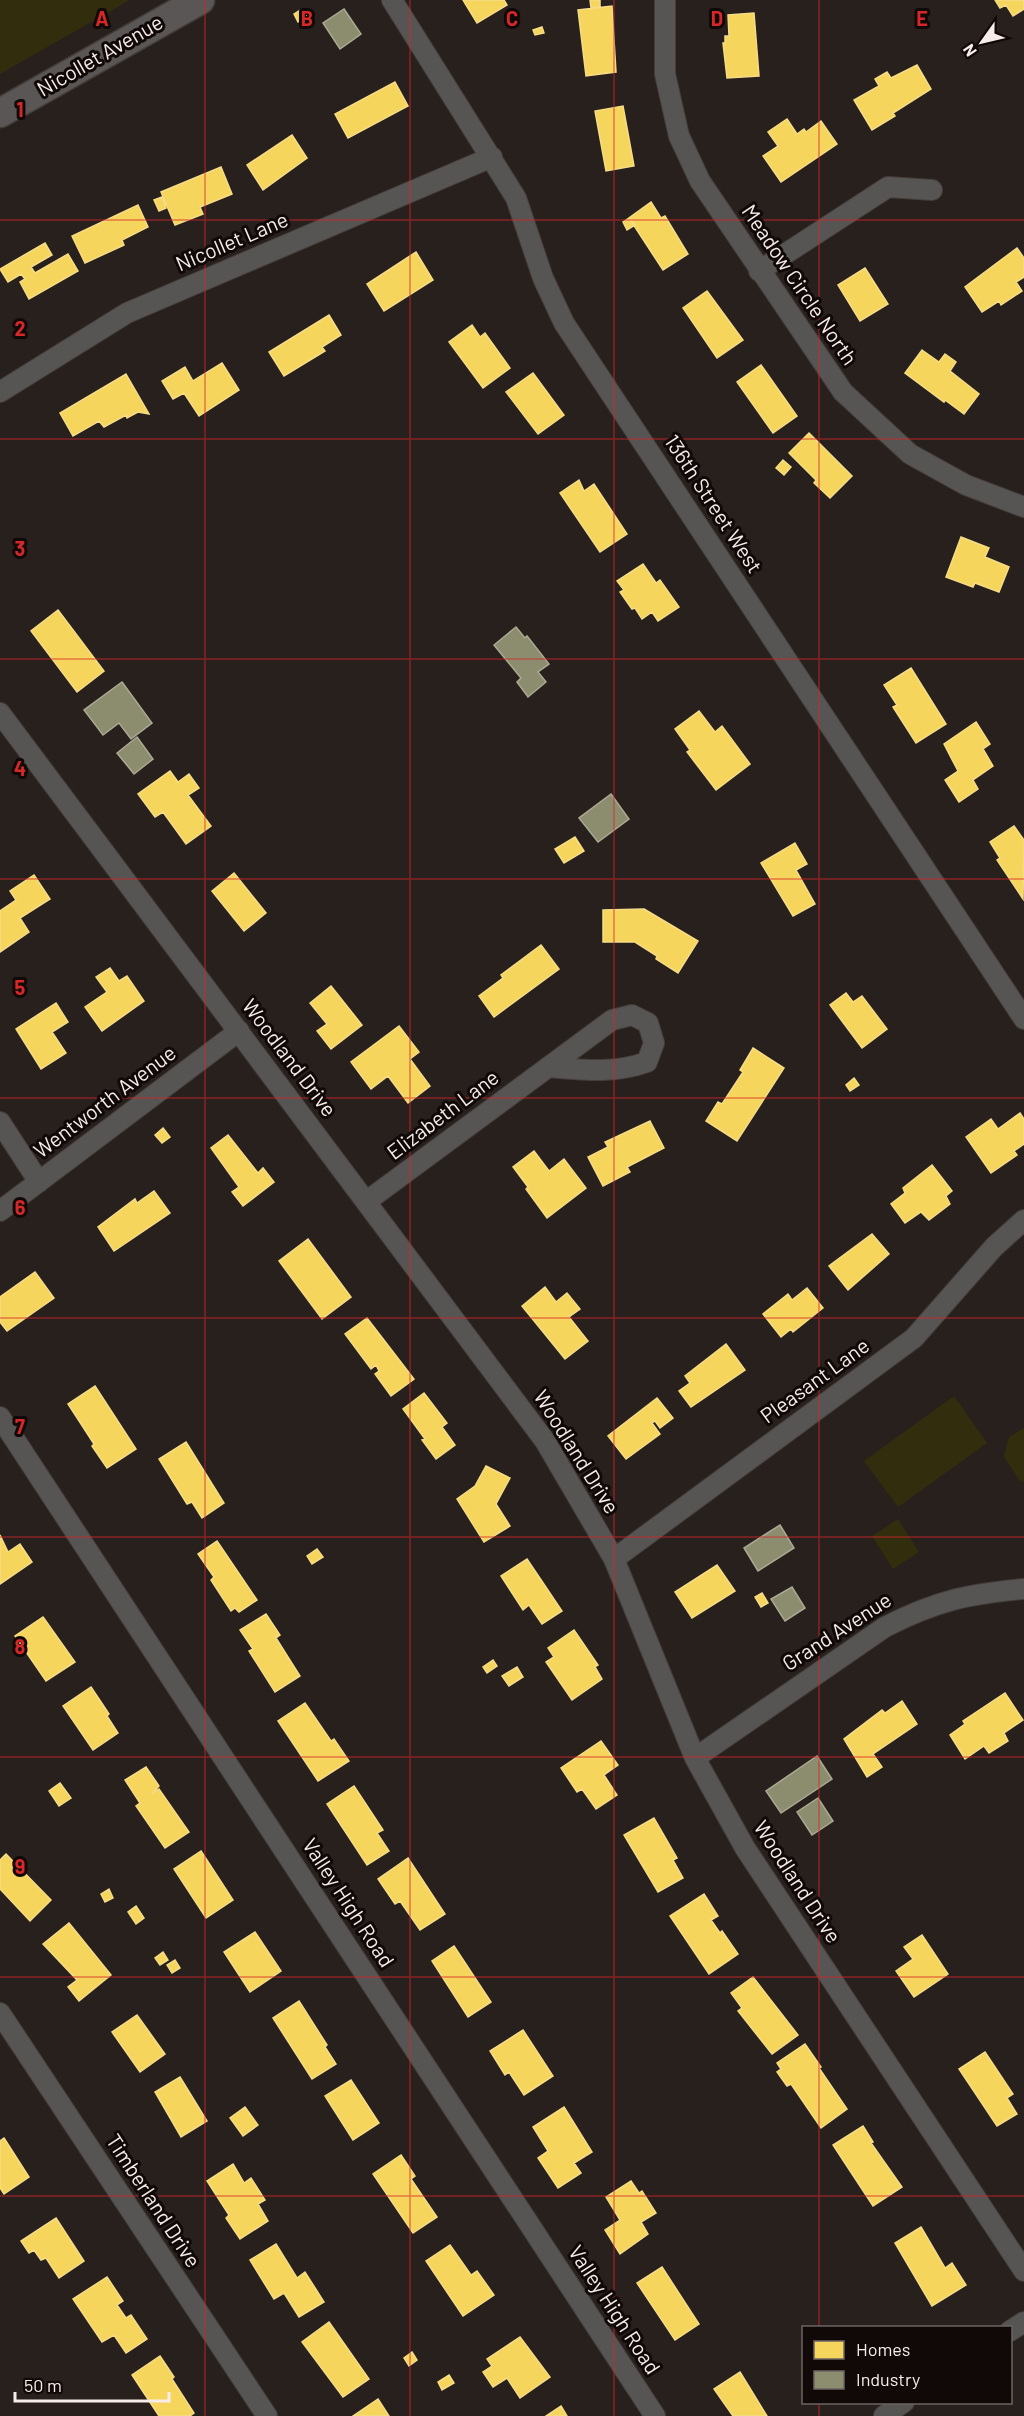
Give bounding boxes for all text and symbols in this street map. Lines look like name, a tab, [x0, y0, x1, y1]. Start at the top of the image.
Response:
text: B	[301, 6, 313, 30]
text: C	[506, 6, 518, 30]
text: D	[711, 6, 723, 30]
text: E	[916, 6, 928, 30]
street label: Nicollet Avenue	[33, 10, 167, 102]
north arrow	[952, 12, 1012, 72]
text: N	[958, 41, 980, 60]
text: 1	[16, 97, 24, 121]
street label: Meadow Circle North	[737, 199, 863, 369]
street label: Nicollet Lane	[172, 206, 291, 275]
text: 2	[14, 316, 26, 340]
street label: 136th Street West	[660, 429, 768, 577]
text: 3	[15, 536, 25, 560]
text: 4	[14, 756, 26, 780]
text: 5	[15, 975, 26, 999]
street label: Woodland Drive	[238, 993, 343, 1121]
street label: Wentworth Avenue	[28, 1039, 180, 1162]
street label: Elizabeth Lane	[381, 1064, 503, 1164]
text: 6	[15, 1195, 26, 1219]
street label: Pleasant Lane	[755, 1332, 873, 1428]
street label: Woodland Drive	[529, 1385, 625, 1518]
text: 7	[15, 1414, 25, 1438]
street label: Grand Avenue	[777, 1586, 895, 1675]
text: 8	[15, 1634, 26, 1658]
street label: Woodland Drive	[749, 1815, 847, 1947]
street label: Valley High Road	[298, 1833, 400, 1971]
text: 9	[15, 1854, 25, 1878]
street label: Timberland Drive	[102, 2129, 207, 2271]
street label: Valley High Road	[564, 2240, 666, 2378]
legend	[802, 2326, 1012, 2404]
text: Homes	[856, 2338, 910, 2360]
scale bar	[15, 2365, 170, 2403]
text: Industry	[856, 2368, 920, 2390]
text: 50 m	[24, 2374, 62, 2396]

